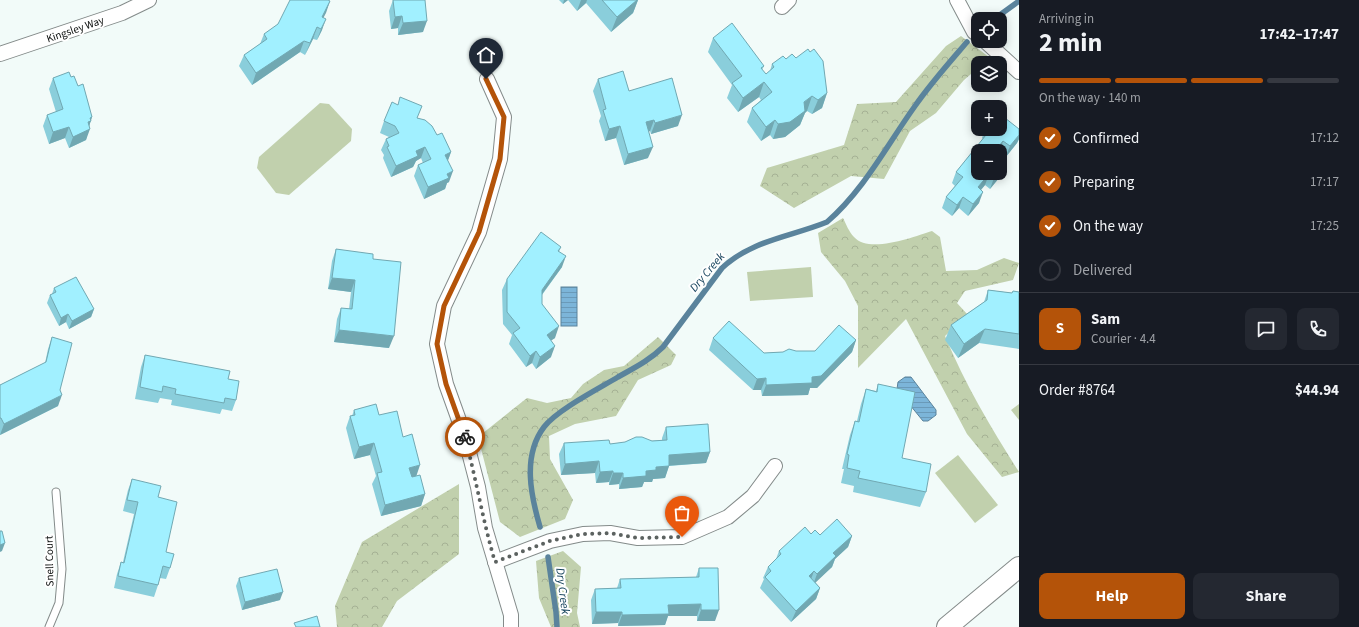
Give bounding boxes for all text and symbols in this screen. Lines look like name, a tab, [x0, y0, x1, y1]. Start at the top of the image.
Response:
text: Arriving in	[1039, 10, 1094, 28]
map controls	[971, 12, 1007, 180]
button: locate	[971, 12, 1007, 48]
street label: Kingsley Way	[44, 13, 106, 46]
text: 2 min	[1039, 24, 1102, 61]
text: 17:42–17:47	[1259, 24, 1339, 45]
pin	[469, 38, 503, 79]
icon: home	[475, 44, 497, 66]
button: layers	[971, 56, 1007, 92]
text: On the way · 140 m	[1039, 89, 1141, 107]
button: +	[971, 100, 1007, 136]
icon: check	[1039, 127, 1061, 149]
text: Confirmed	[1073, 128, 1139, 149]
text: 17:12	[1310, 129, 1339, 147]
button: −	[971, 144, 1007, 180]
icon: check	[1039, 171, 1061, 193]
text: Preparing	[1073, 172, 1134, 193]
text: 17:17	[1310, 173, 1339, 191]
icon: check	[1039, 215, 1061, 237]
text: On the way	[1073, 216, 1143, 237]
text: 17:25	[1310, 217, 1339, 235]
water label: Dry Creek	[686, 249, 729, 296]
text: Delivered	[1073, 260, 1132, 281]
button: chat	[1245, 308, 1287, 350]
button: phone	[1297, 308, 1339, 350]
text: Sam	[1091, 309, 1120, 330]
text: S	[1056, 318, 1064, 339]
text: Courier · 4.4	[1091, 330, 1156, 348]
text: Order #8764	[1039, 380, 1115, 401]
text: $44.94	[1295, 380, 1339, 401]
courier	[445, 417, 485, 457]
icon: bike	[454, 426, 476, 448]
pin	[665, 496, 699, 537]
icon: bag	[671, 502, 693, 524]
street label: Snell Court	[42, 535, 57, 587]
water label: Dry Creek	[551, 567, 574, 616]
button: Help	[1039, 573, 1185, 619]
button: Share	[1193, 573, 1339, 619]

